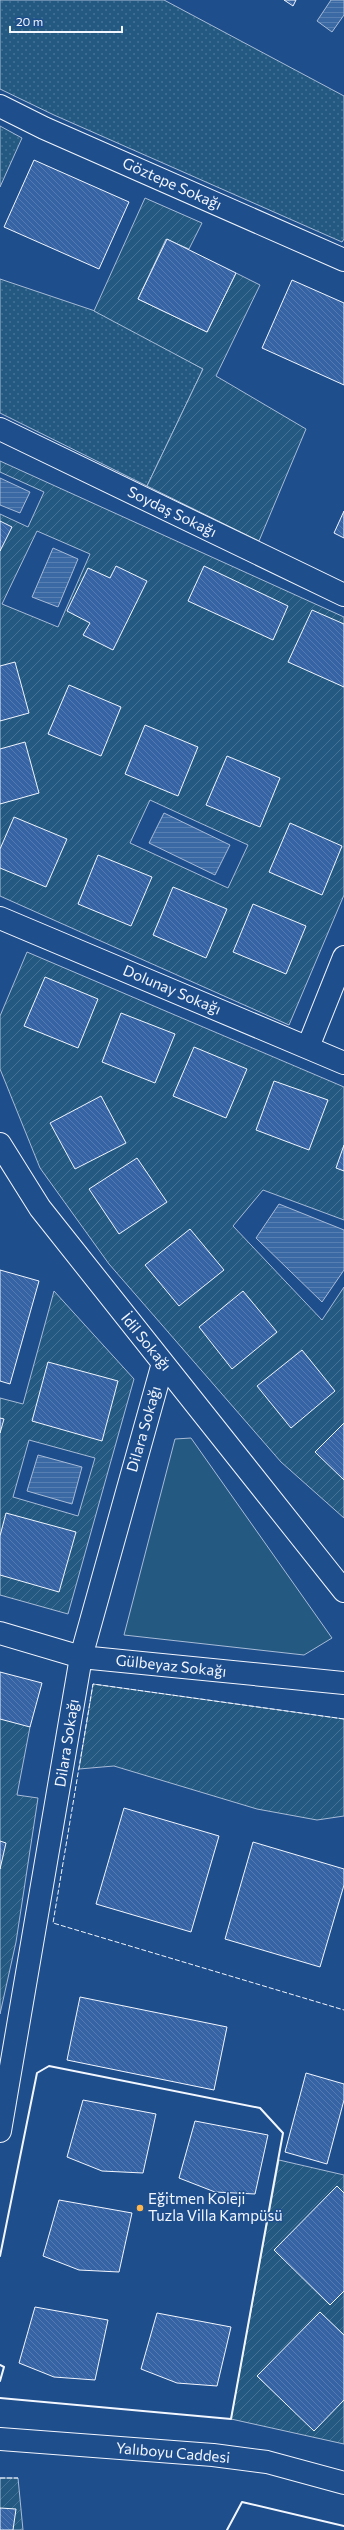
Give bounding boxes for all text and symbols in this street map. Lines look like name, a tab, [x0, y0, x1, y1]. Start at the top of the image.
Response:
scale bar	[10, 8, 122, 34]
text: 20 m	[16, 14, 43, 28]
street label: Göztepe Sokağı	[120, 153, 225, 213]
street label: Soydaş Sokağı	[125, 482, 220, 540]
street label: Dolunay Sokağı	[121, 960, 224, 1018]
street label: İdil Sokağı	[118, 1309, 176, 1374]
street label: Dilara Sokağı	[122, 1384, 164, 1474]
street label: Gülbeyaz Sokağı	[115, 1650, 227, 1680]
street label: Dilara Sokağı	[50, 1698, 82, 1788]
place label: Eğitmen Koleji Tuzla Villa Kampüsü	[148, 2189, 283, 2224]
marker: Eğitmen Koleji Tuzla Villa Kampüsü	[135, 2203, 145, 2213]
street label: Yalıboyu Caddesi	[115, 2438, 231, 2466]

